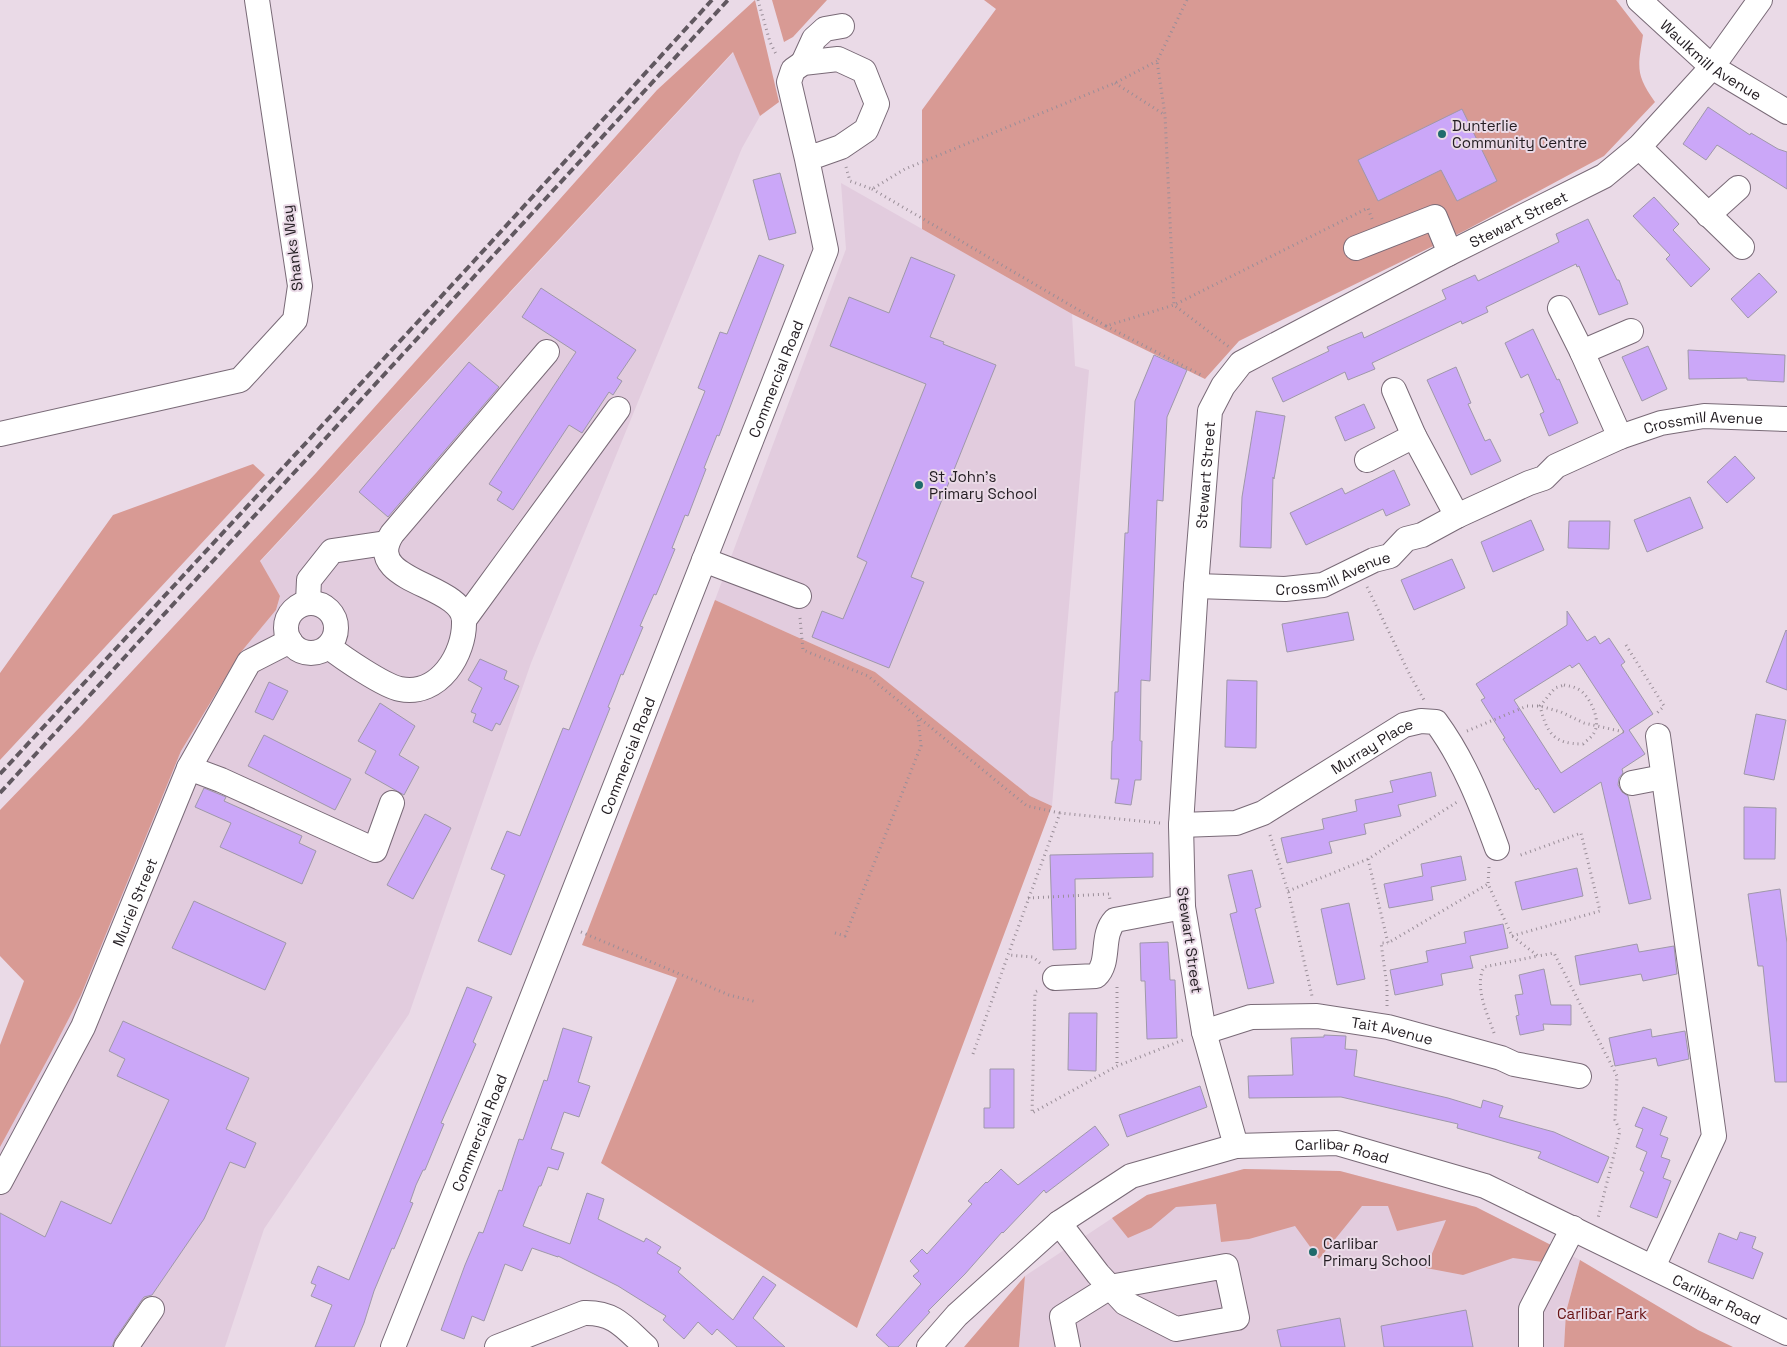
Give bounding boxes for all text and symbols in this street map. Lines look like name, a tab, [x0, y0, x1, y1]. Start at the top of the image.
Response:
street label: Waulkmill Avenue	[1657, 15, 1765, 104]
place label: Dunterlie Community Centre	[1452, 116, 1587, 152]
marker: Dunterlie Community Centre	[1436, 128, 1448, 140]
street label: Stewart Street	[1466, 186, 1571, 251]
street label: Shanks Way	[277, 204, 307, 292]
street label: Commercial Road	[744, 317, 807, 440]
street label: Crossmill Avenue	[1641, 406, 1763, 438]
street label: Stewart Street	[1191, 421, 1219, 529]
place label: St John's Primary School	[929, 467, 1037, 503]
marker: St John's Primary School	[913, 479, 925, 491]
street label: Crossmill Avenue	[1275, 547, 1392, 599]
street label: Commercial Road	[595, 694, 659, 817]
street label: Murray Place	[1327, 714, 1415, 778]
street label: Muriel Street	[108, 855, 161, 949]
street label: Stewart Street	[1173, 886, 1207, 995]
street label: Tait Avenue	[1350, 1012, 1435, 1048]
street label: Commercial Road	[447, 1071, 511, 1194]
street label: Carlibar Road	[1295, 1134, 1391, 1167]
place label: Carlibar Primary School	[1323, 1234, 1431, 1270]
marker: Carlibar Primary School	[1307, 1246, 1319, 1258]
street label: Carlibar Road	[1669, 1269, 1764, 1328]
park label: Carlibar Park	[1557, 1304, 1647, 1323]

